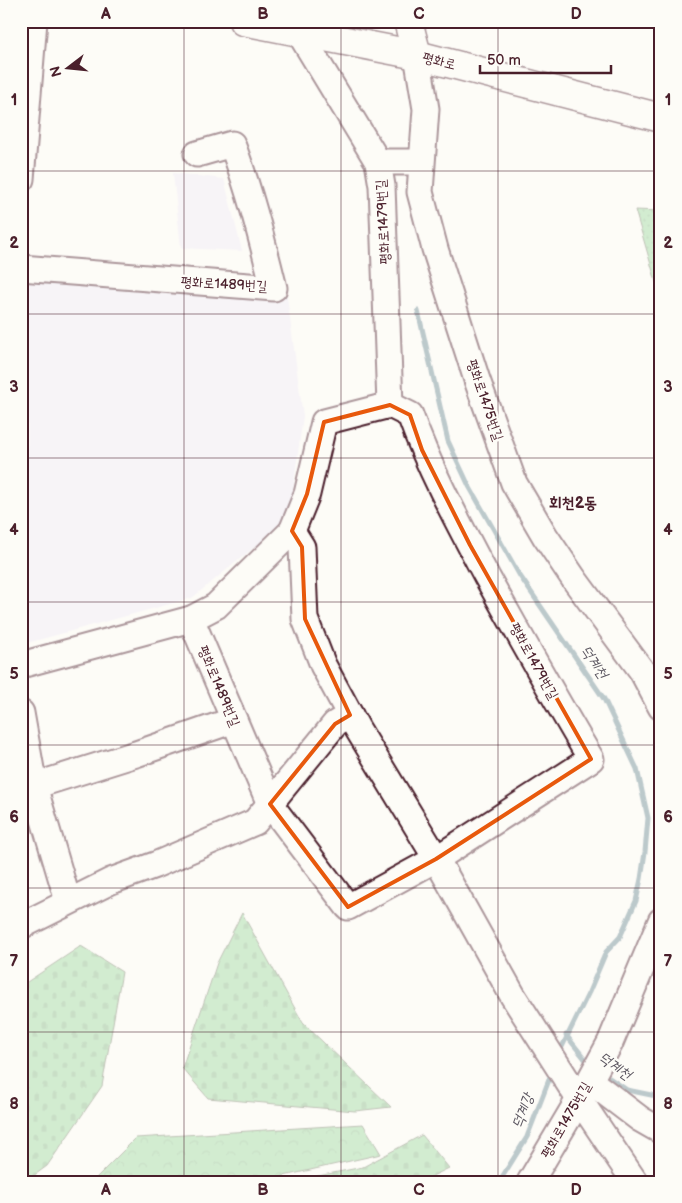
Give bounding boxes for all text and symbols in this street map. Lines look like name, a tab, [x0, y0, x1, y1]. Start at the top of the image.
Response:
text: A	[100, 5, 111, 24]
text: B	[257, 5, 269, 24]
text: C	[413, 5, 425, 24]
text: D	[570, 5, 582, 24]
north arrow	[42, 42, 92, 92]
scale bar	[480, 42, 611, 74]
street label: 평화로	[421, 49, 457, 73]
text: 50 m	[487, 51, 521, 70]
text: N	[46, 64, 66, 79]
text: 1	[11, 91, 17, 110]
text: 1	[665, 91, 671, 110]
street label: 평화로1479번길	[372, 178, 394, 265]
text: 2	[9, 234, 19, 253]
text: 2	[663, 234, 673, 253]
street label: 평화로1489번길	[180, 273, 268, 295]
street label: 평화로1475번길	[463, 357, 507, 444]
text: 3	[9, 378, 19, 397]
text: 3	[663, 378, 673, 397]
district label: 회천2동	[549, 494, 597, 513]
text: 4	[9, 521, 19, 540]
text: 4	[663, 521, 673, 540]
street label: 평화로1479번길	[506, 620, 562, 703]
water label: 덕계천	[576, 642, 613, 684]
street label: 평화로1489번길	[194, 643, 244, 730]
text: 5	[9, 665, 19, 684]
text: 5	[663, 665, 673, 684]
text: 6	[9, 808, 19, 827]
text: 6	[663, 808, 673, 827]
text: 7	[10, 952, 19, 971]
text: 7	[664, 952, 673, 971]
water label: 덕계천	[595, 1048, 637, 1085]
street label: 평화로1475번길	[537, 1078, 595, 1161]
water label: 덕계강	[508, 1089, 539, 1131]
text: 8	[9, 1095, 19, 1114]
text: 8	[663, 1095, 673, 1114]
text: A	[100, 1181, 111, 1200]
text: B	[257, 1181, 269, 1200]
text: C	[413, 1181, 425, 1200]
text: D	[570, 1181, 582, 1200]

